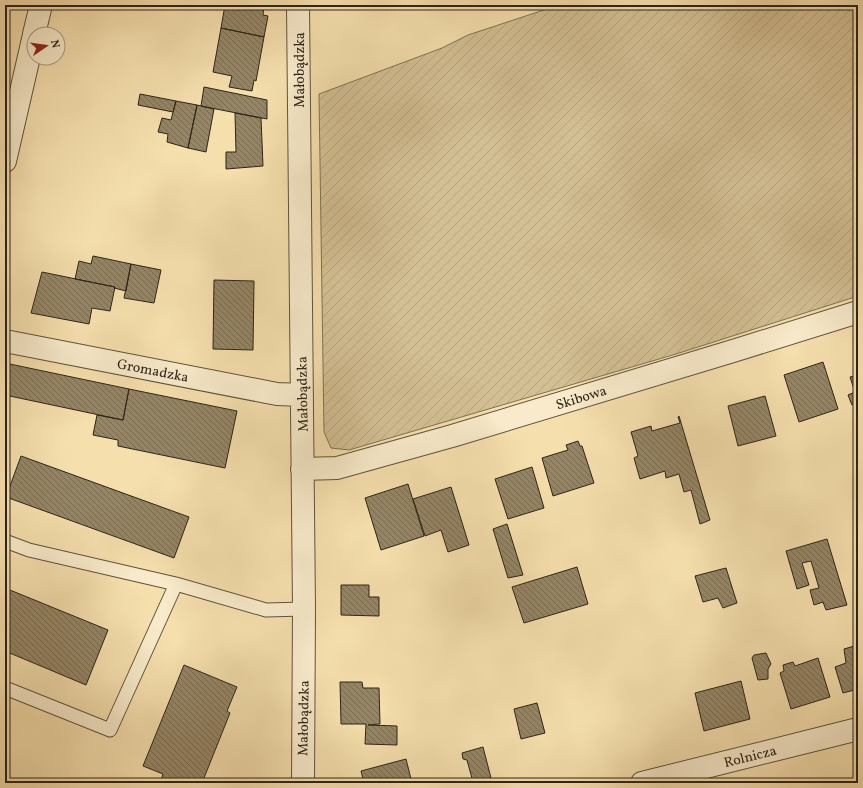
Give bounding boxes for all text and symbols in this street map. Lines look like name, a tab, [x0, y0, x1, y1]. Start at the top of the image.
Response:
north arrow	[26, 26, 66, 66]
street label: Małobądzka	[291, 32, 310, 108]
text: N	[46, 39, 62, 50]
street label: Gromadzka	[115, 355, 190, 388]
street label: Małobądzka	[293, 356, 314, 432]
street label: Skibowa	[554, 382, 609, 415]
street label: Małobądzka	[294, 680, 315, 756]
street label: Rolnicza	[722, 742, 779, 773]

